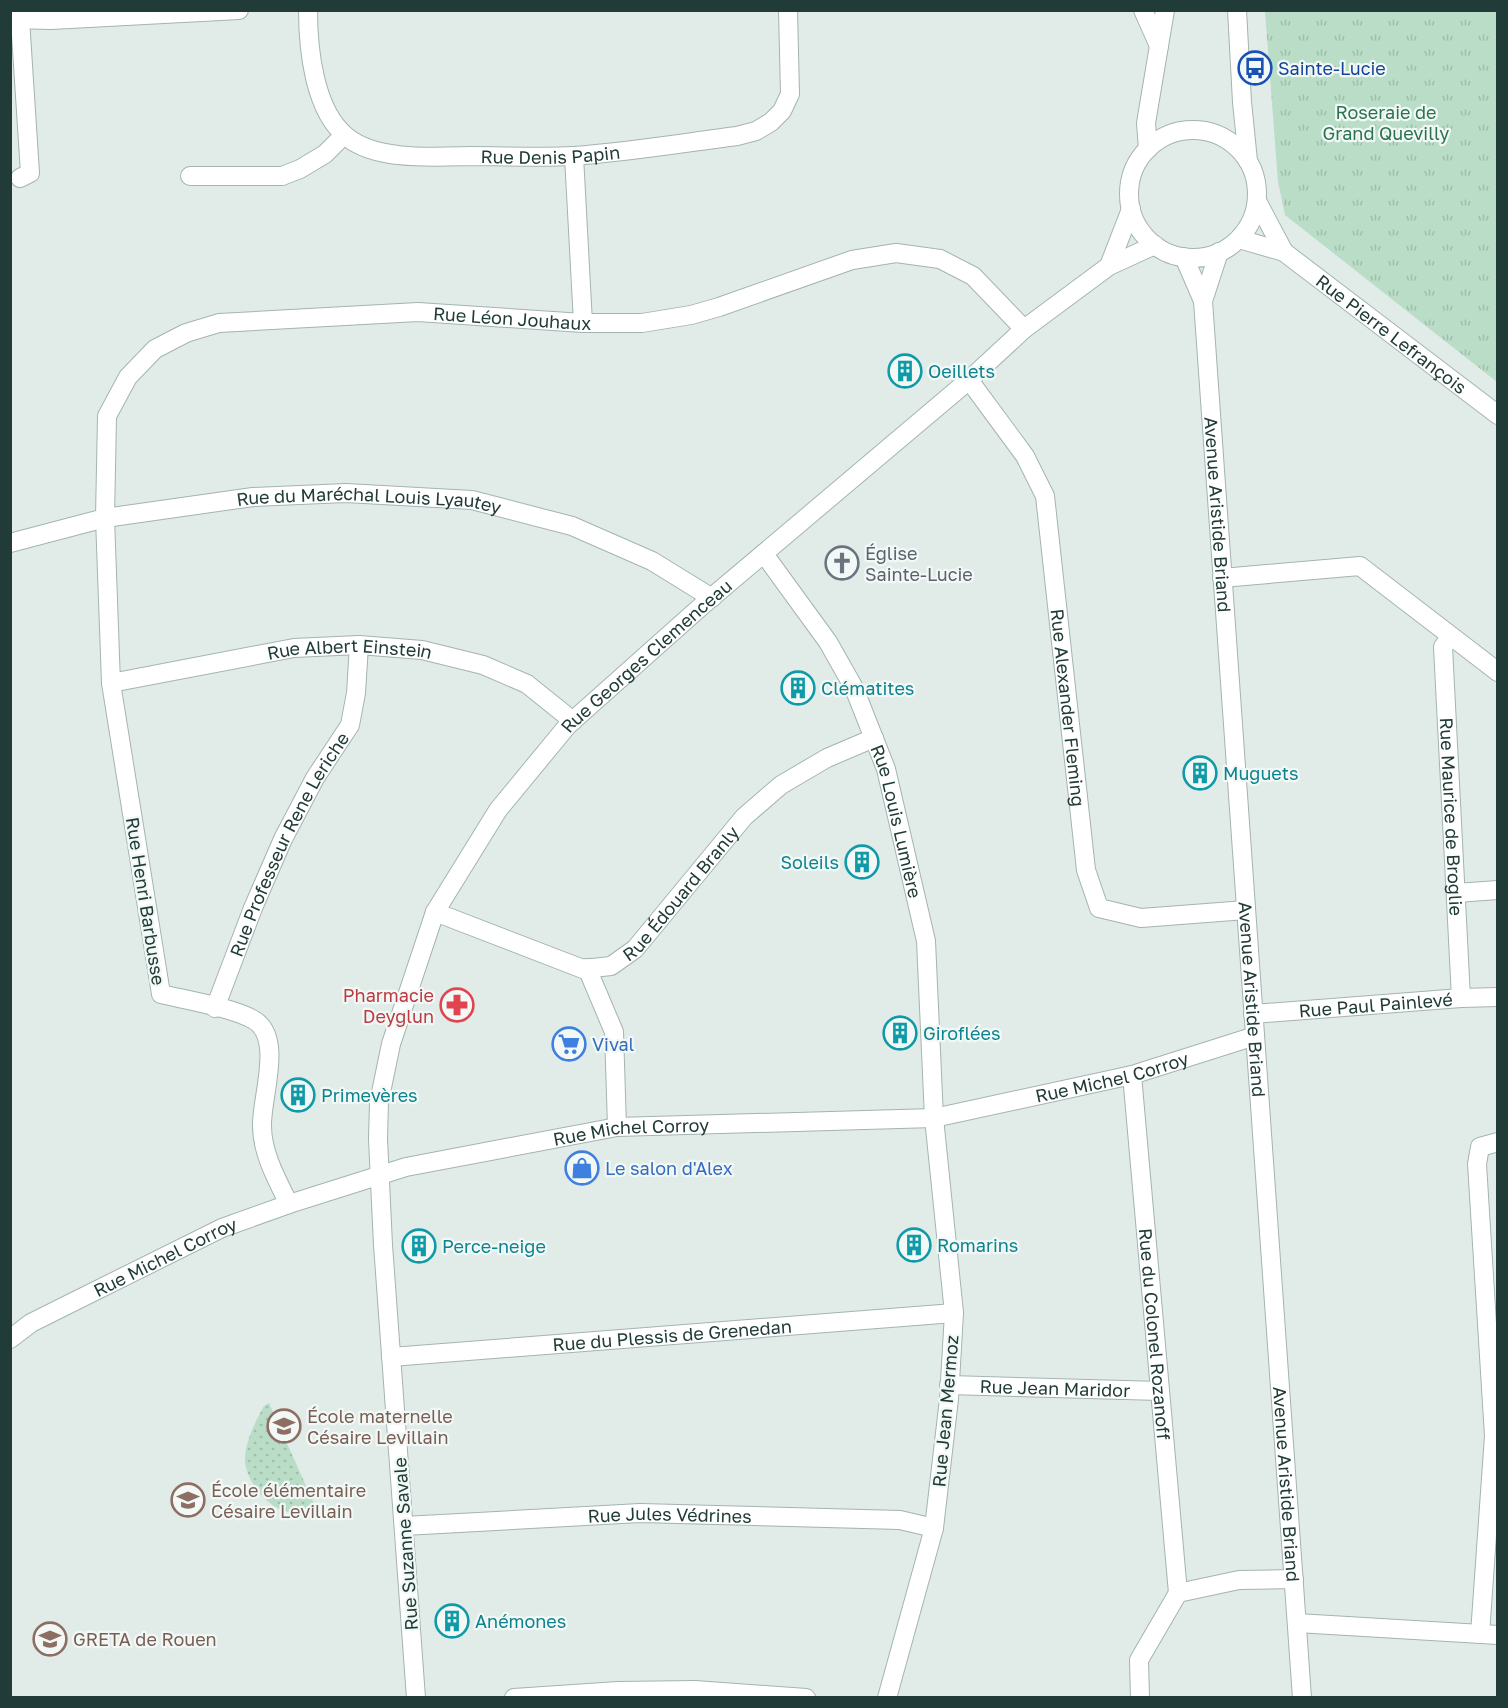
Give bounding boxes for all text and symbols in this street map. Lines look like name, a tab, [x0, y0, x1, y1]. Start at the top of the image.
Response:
bus stop icon: Sainte-Lucie	[1237, 50, 1273, 86]
place label: Sainte-Lucie	[1278, 57, 1386, 79]
park label: Roseraie de Grand Quevilly	[1323, 101, 1449, 144]
street label: Rue Denis Papin	[480, 141, 621, 168]
street label: Rue Pierre Lefrançois	[1312, 270, 1471, 398]
street label: Rue Léon Jouhaux	[432, 302, 591, 334]
building icon: Oeillets	[887, 353, 923, 389]
place label: Oeillets	[928, 360, 995, 382]
street label: Avenue Aristide Briand	[1200, 416, 1236, 613]
street label: Rue du Maréchal Louis Lyautey	[235, 482, 504, 518]
place label: Église Sainte-Lucie	[865, 542, 973, 585]
church icon: Église Sainte-Lucie	[824, 545, 860, 581]
street label: Rue Georges Clemenceau	[555, 574, 736, 737]
street label: Rue Alexander Fleming	[1046, 608, 1090, 808]
street label: Rue Albert Einstein	[265, 634, 435, 664]
building icon: Clématites	[780, 670, 816, 706]
place label: Clématites	[821, 677, 914, 699]
street label: Rue Maurice de Broglie	[1436, 717, 1468, 916]
street label: Rue Professeur Rene Leriche	[225, 728, 353, 960]
street label: Rue Louis Lumière	[866, 741, 927, 900]
building icon: Muguets	[1182, 755, 1218, 791]
place label: Muguets	[1223, 762, 1299, 784]
street label: Rue Henri Barbusse	[122, 815, 170, 987]
street label: Rue Édouard Branly	[618, 821, 743, 965]
building icon: Soleils	[844, 844, 880, 880]
place label: Soleils	[781, 851, 839, 873]
street label: Avenue Aristide Briand	[1235, 901, 1270, 1098]
place label: Pharmacie Deyglun	[343, 984, 434, 1027]
pharmacy icon: Pharmacie Deyglun	[439, 987, 475, 1023]
street label: Rue Paul Painlevé	[1298, 988, 1453, 1021]
building icon: Giroflées	[882, 1015, 918, 1051]
place label: Giroflées	[923, 1022, 1001, 1044]
supermarket icon: Vival	[551, 1026, 587, 1062]
place label: Vival	[592, 1033, 635, 1055]
street label: Rue Michel Corroy	[1033, 1047, 1191, 1107]
building icon: Primevères	[280, 1077, 316, 1113]
place label: Primevères	[321, 1084, 418, 1106]
street label: Rue Michel Corroy	[551, 1113, 709, 1150]
shop icon: Le salon d'Alex	[564, 1150, 600, 1186]
place label: Le salon d'Alex	[605, 1157, 733, 1179]
street label: Rue Michel Corroy	[90, 1213, 240, 1301]
building icon: Romarins	[896, 1227, 932, 1263]
street label: Rue du Colonel Rozanoff	[1135, 1227, 1175, 1441]
building icon: Perce-neige	[401, 1228, 437, 1264]
place label: Romarins	[937, 1234, 1018, 1256]
place label: Perce-neige	[442, 1235, 546, 1257]
street label: Rue du Plessis de Grenedan	[552, 1315, 793, 1355]
street label: Rue Jean Mermoz	[927, 1334, 963, 1488]
street label: Rue Jean Maridor	[979, 1375, 1130, 1401]
street label: Avenue Aristide Briand	[1269, 1386, 1305, 1583]
place label: École maternelle Césaire Levillain	[307, 1405, 453, 1448]
school or university icon: École maternelle Césaire Levillain	[266, 1408, 302, 1444]
street label: Rue Suzanne Savale	[388, 1457, 422, 1631]
place label: École élémentaire Césaire Levillain	[211, 1479, 366, 1522]
school or university icon: École élémentaire Césaire Levillain	[170, 1482, 206, 1518]
street label: Rue Jules Védrines	[587, 1502, 752, 1527]
building icon: Anémones	[434, 1603, 470, 1639]
place label: Anémones	[475, 1610, 566, 1632]
school or university icon: GRETA de Rouen	[32, 1621, 68, 1657]
place label: GRETA de Rouen	[73, 1628, 217, 1650]

